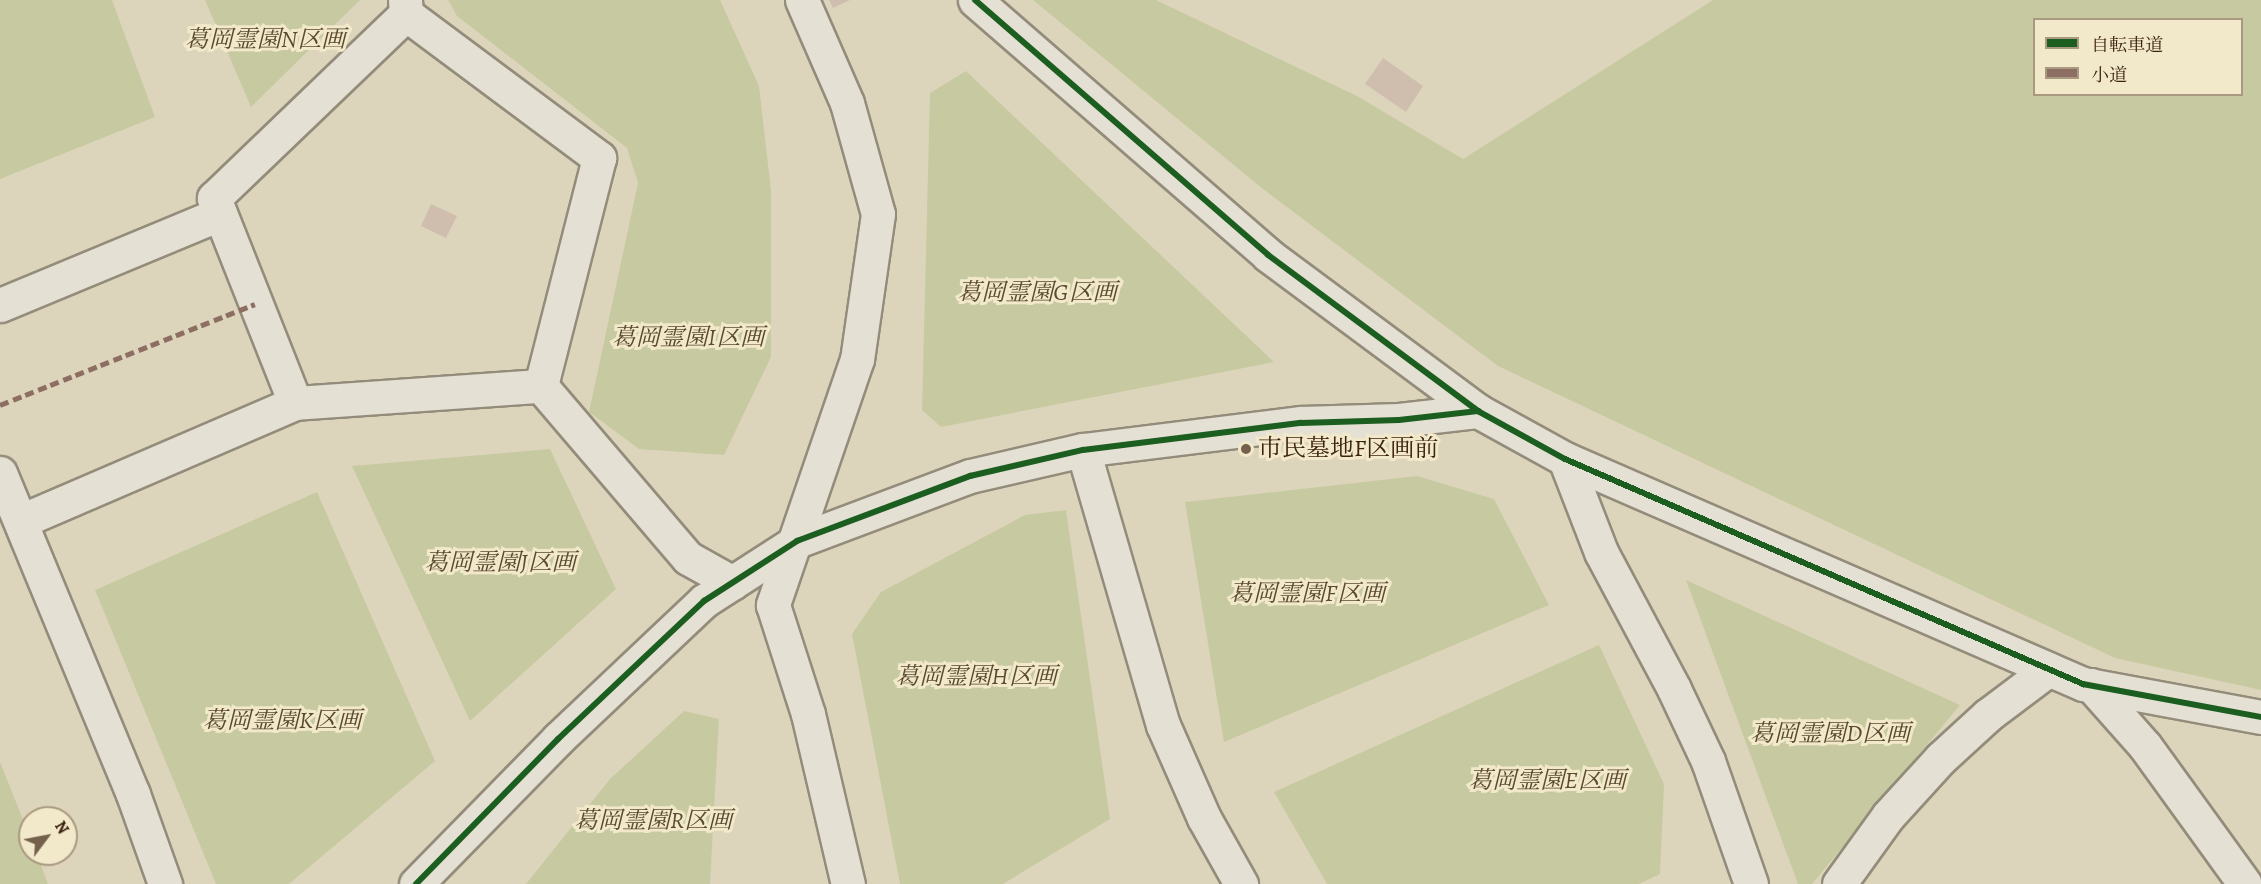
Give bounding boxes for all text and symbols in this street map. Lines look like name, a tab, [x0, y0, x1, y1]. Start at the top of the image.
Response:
legend	[2033, 18, 2243, 96]
park label: 葛岡霊園N区画	[185, 26, 345, 54]
text: 自転車道	[2091, 33, 2163, 57]
text: 小道	[2091, 63, 2127, 87]
park label: 葛岡霊園G区画	[957, 279, 1117, 307]
park label: 葛岡霊園I区画	[612, 324, 764, 352]
place label: 市民墓地F区画前	[1258, 435, 1438, 463]
marker: 市民墓地F区画前	[1239, 442, 1253, 456]
park label: 葛岡霊園J区画	[424, 549, 576, 577]
park label: 葛岡霊園F区画	[1229, 580, 1385, 608]
park label: 葛岡霊園H区画	[895, 663, 1057, 691]
park label: 葛岡霊園K区画	[203, 707, 361, 735]
park label: 葛岡霊園D区画	[1750, 720, 1910, 748]
park label: 葛岡霊園E区画	[1468, 767, 1626, 795]
north arrow	[18, 806, 78, 866]
park label: 葛岡霊園R区画	[574, 807, 732, 835]
text: N	[49, 817, 74, 838]

